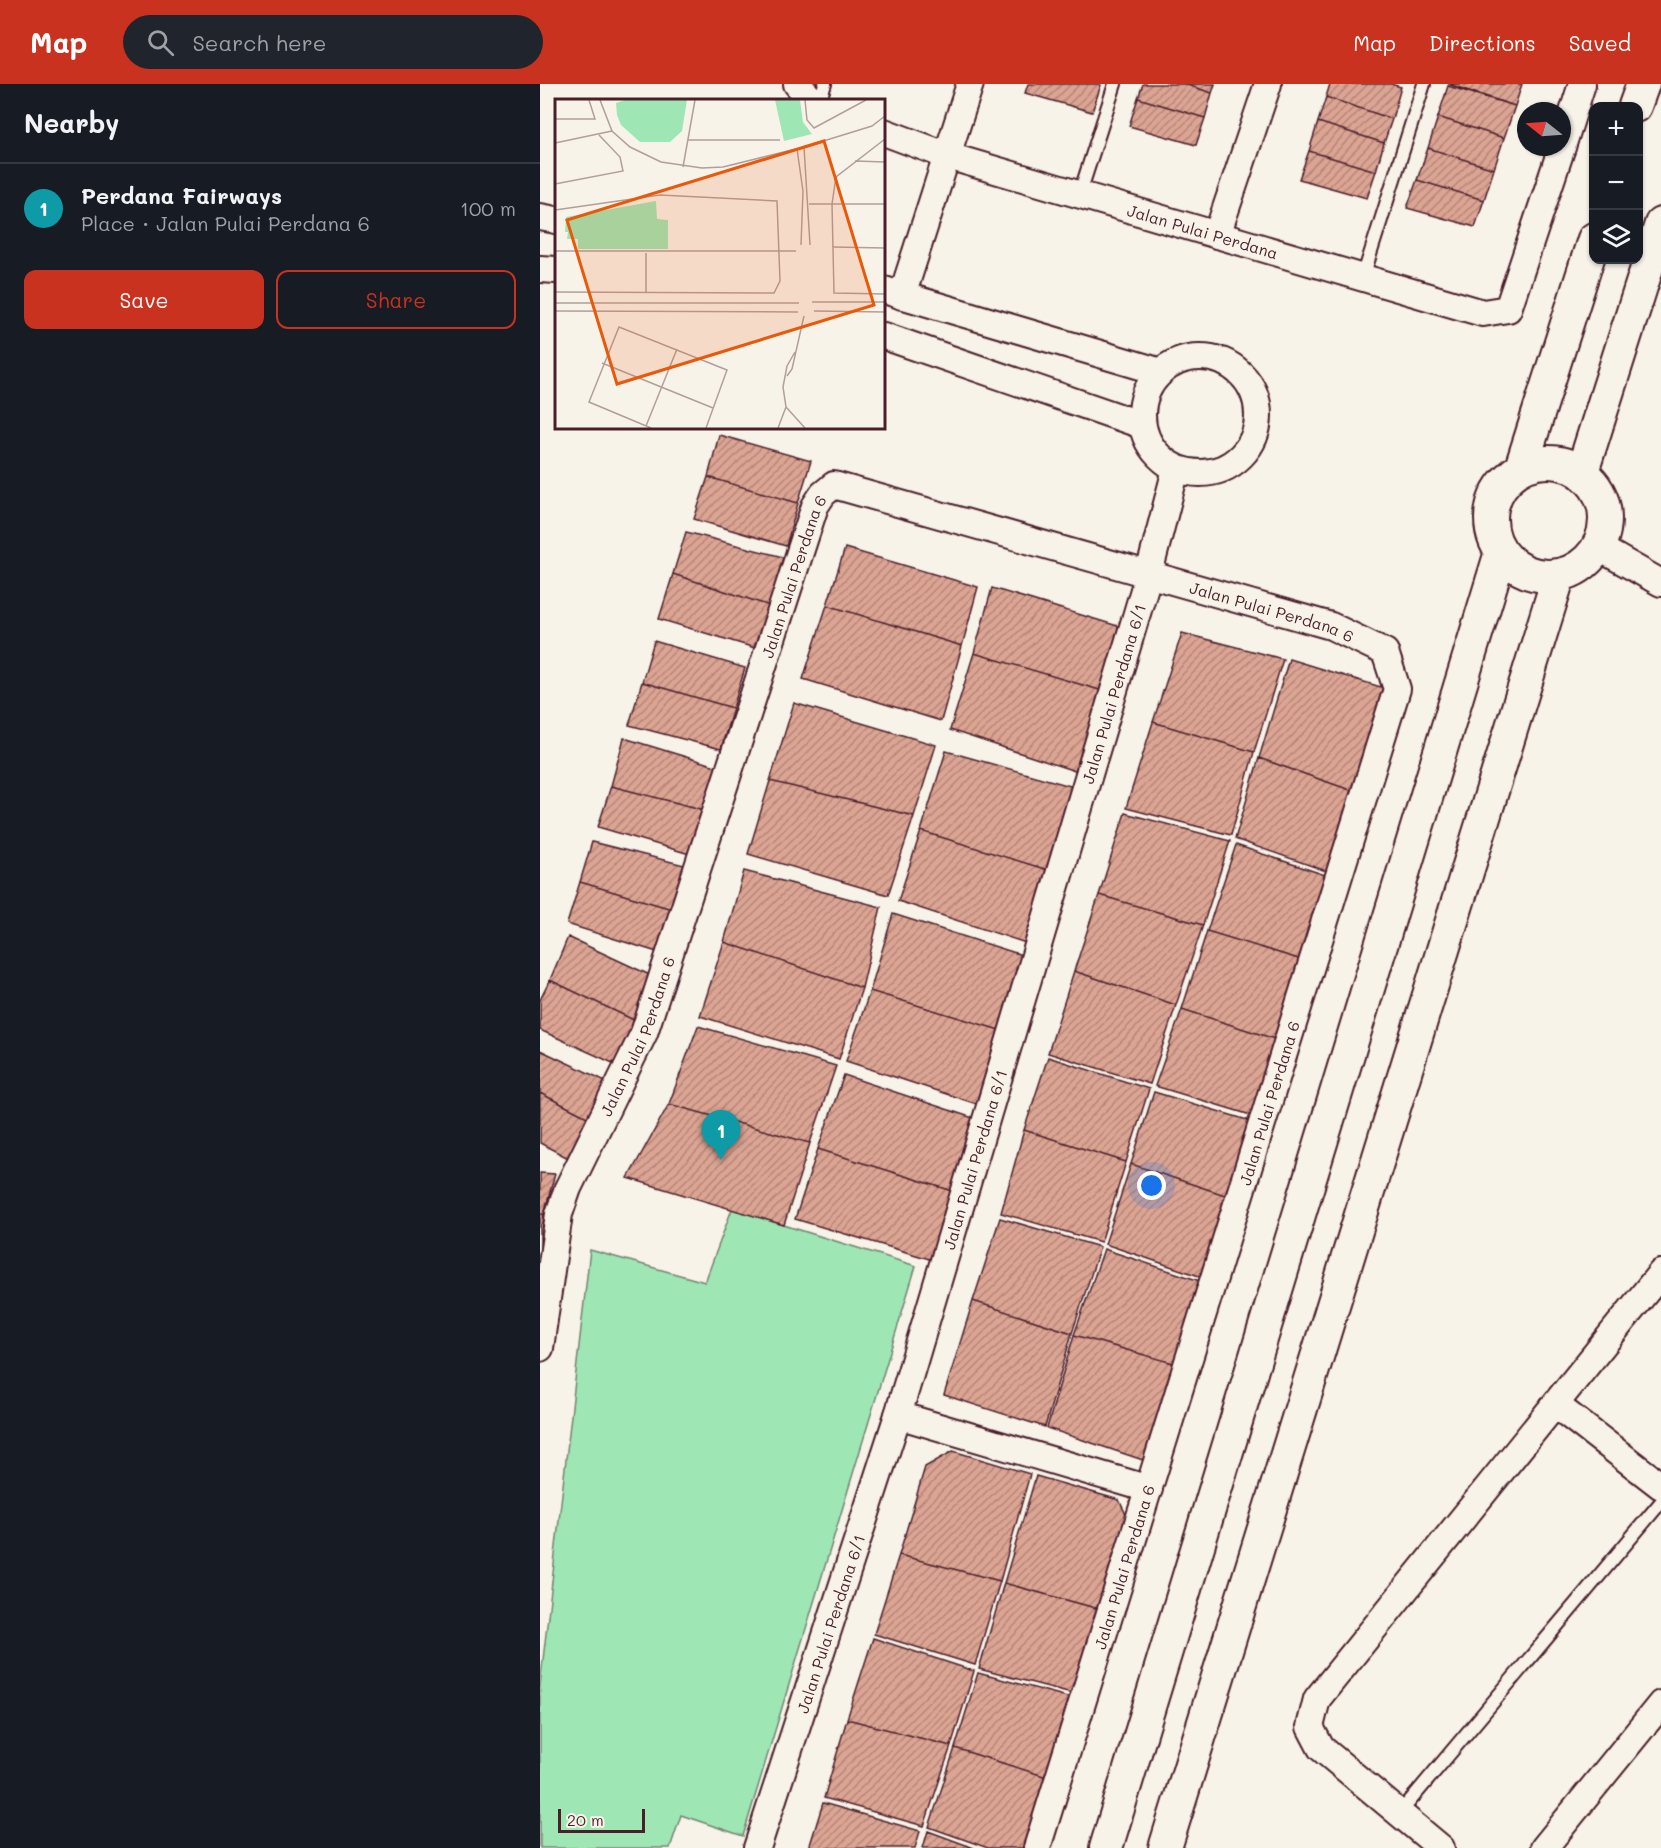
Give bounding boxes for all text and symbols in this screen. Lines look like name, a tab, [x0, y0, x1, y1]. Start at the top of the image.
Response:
search box	[123, 15, 543, 69]
text: Map	[30, 24, 87, 60]
icon: search	[144, 26, 177, 59]
text: Search here	[192, 28, 326, 57]
text: Map	[1353, 29, 1396, 56]
text: Directions	[1429, 29, 1536, 56]
text: Saved	[1569, 29, 1631, 56]
inset map	[555, 99, 885, 429]
north arrow	[1517, 102, 1571, 156]
map controls	[1589, 102, 1643, 264]
button: +	[1589, 102, 1643, 156]
text: Nearby	[24, 106, 119, 140]
button: −	[1589, 156, 1643, 210]
text: Perdana Fairways	[81, 181, 282, 210]
text: 1	[39, 195, 48, 221]
text: 100 m	[460, 195, 516, 221]
street label: Jalan Pulai Perdana	[1125, 199, 1281, 263]
text: Place · Jalan Pulai Perdana 6	[81, 210, 370, 236]
button: layers	[1589, 210, 1643, 264]
button: Save	[24, 270, 264, 329]
button: Share	[276, 270, 516, 329]
street label: Jalan Pulai Perdana 6	[756, 490, 830, 660]
street label: Jalan Pulai Perdana 6	[1187, 576, 1358, 646]
street label: Jalan Pulai Perdana 6/1	[1076, 601, 1150, 786]
street label: Jalan Pulai Perdana 6	[595, 954, 679, 1119]
street label: Jalan Pulai Perdana 6	[1234, 1018, 1304, 1188]
street label: Jalan Pulai Perdana 6/1	[937, 1067, 1011, 1252]
pin: 1	[702, 1110, 741, 1160]
your location	[1137, 1171, 1166, 1200]
street label: Jalan Pulai Perdana 6	[1089, 1482, 1159, 1652]
street label: Jalan Pulai Perdana 6/1	[791, 1532, 869, 1715]
scale bar	[558, 1806, 645, 1834]
text: 20 m	[567, 1809, 604, 1830]

